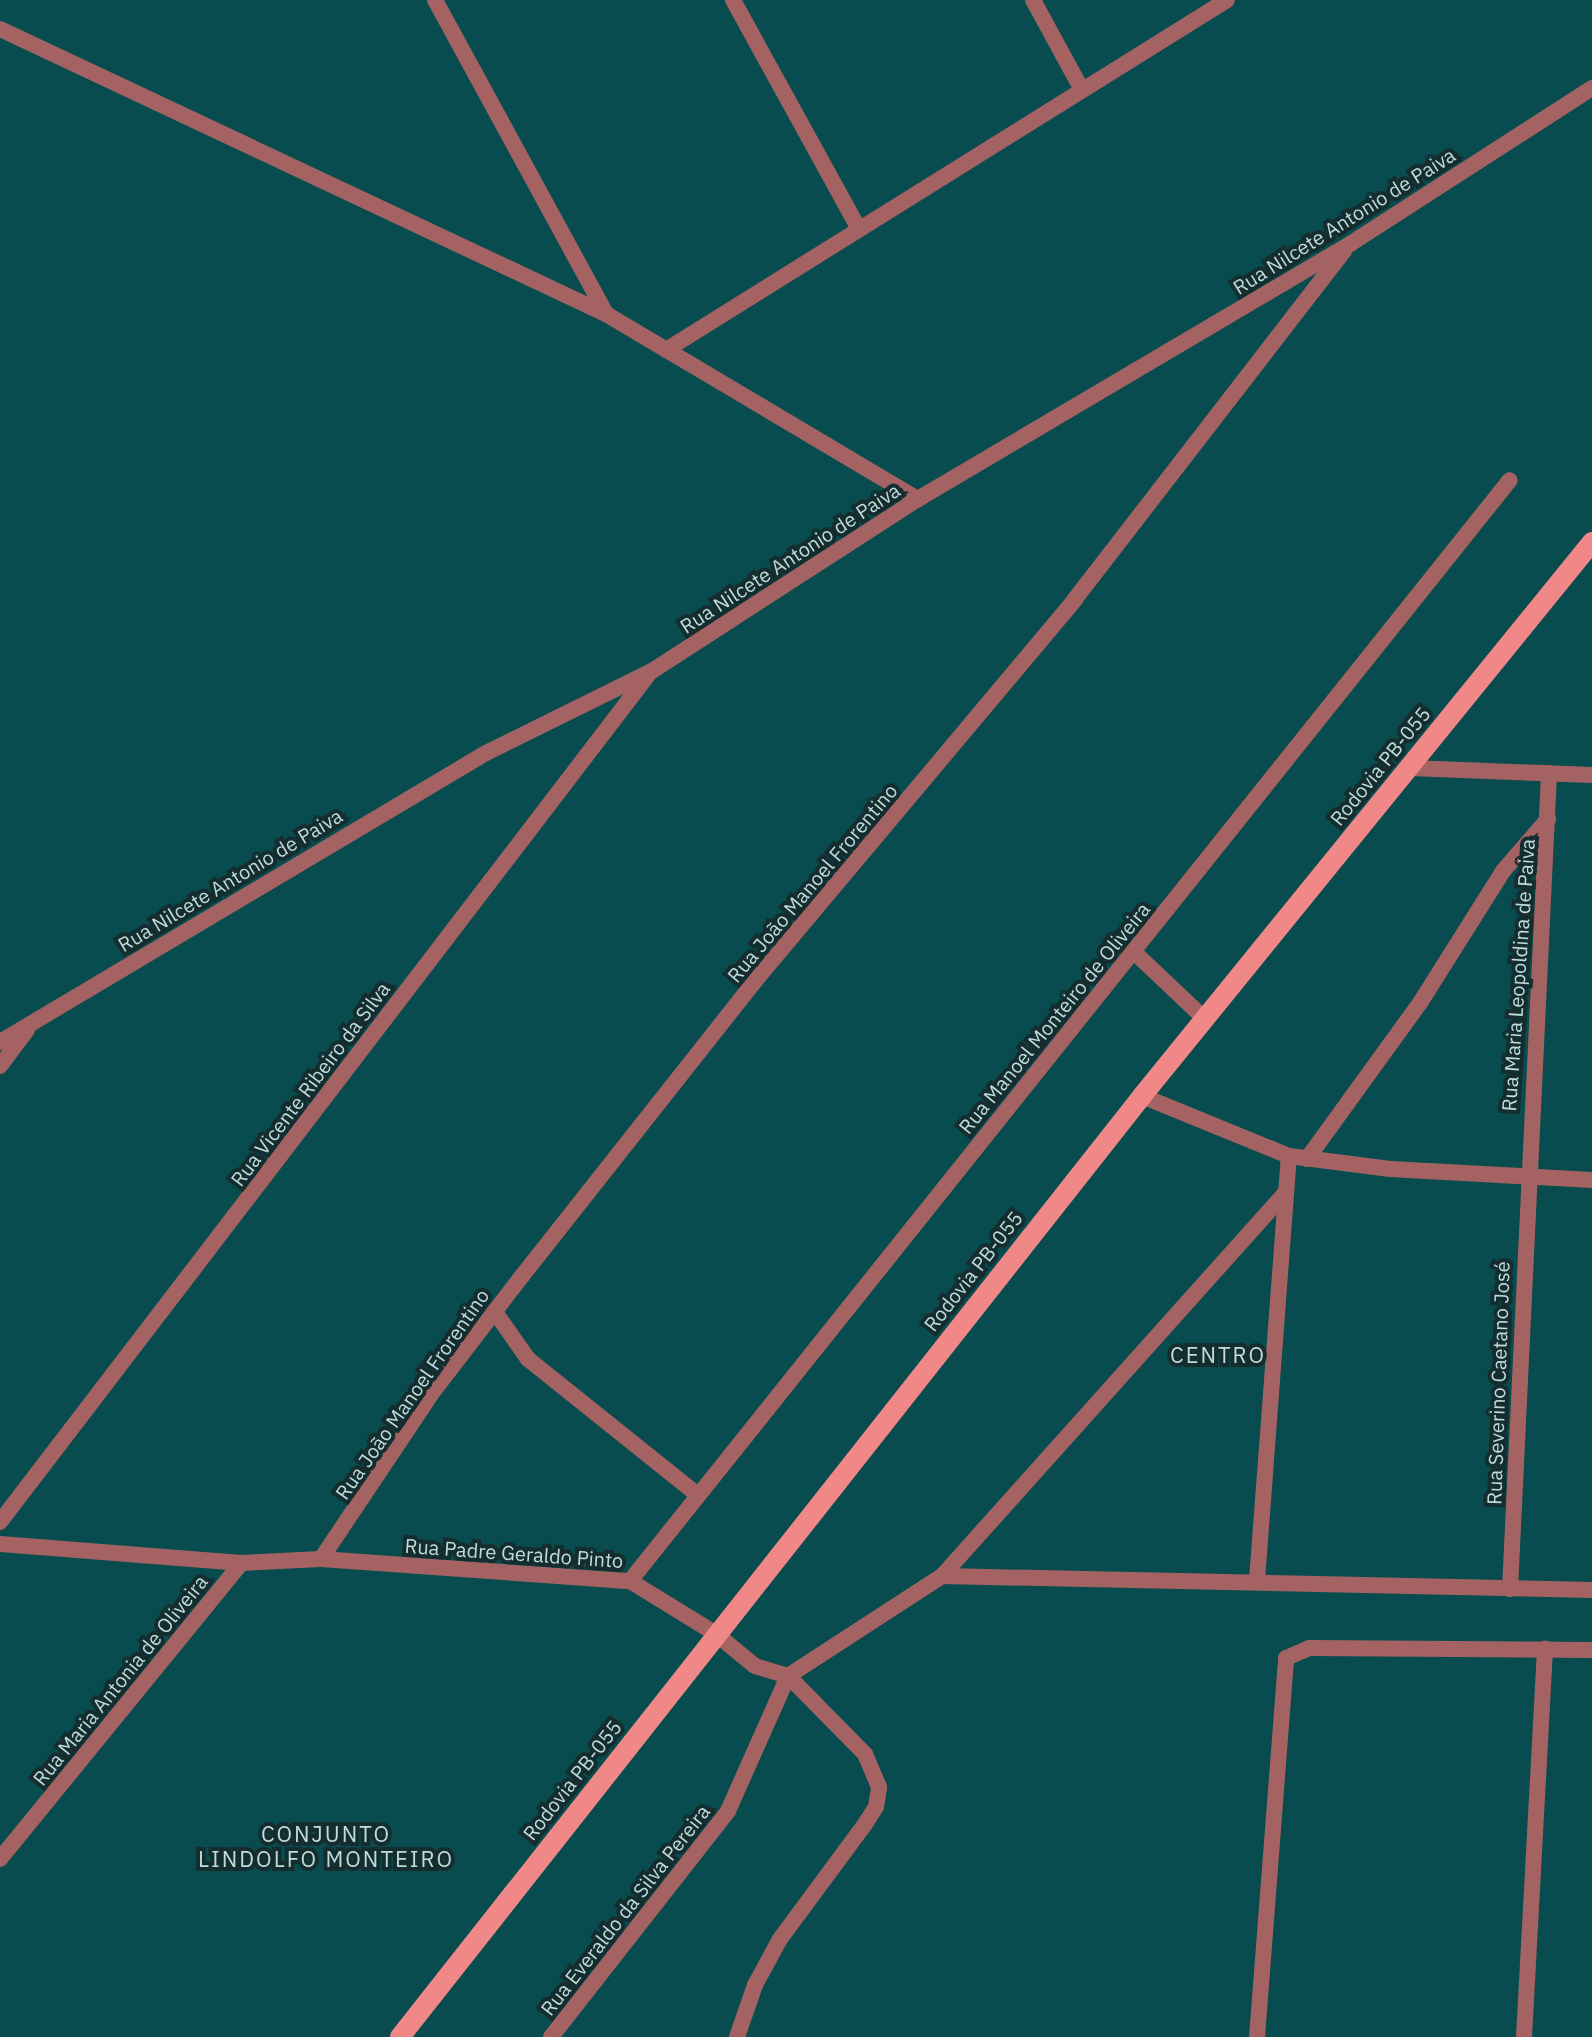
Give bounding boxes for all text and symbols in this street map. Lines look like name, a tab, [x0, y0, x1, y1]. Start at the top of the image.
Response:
street label: Rua Nilcete Antonio de Paiva	[1228, 143, 1460, 299]
street label: Rua Nilcete Antonio de Paiva	[675, 478, 905, 638]
street label: Rodovia PB-055	[1325, 702, 1435, 830]
street label: Rua João Manoel Frorentino	[722, 779, 902, 987]
street label: Rua Nilcete Antonio de Paiva	[113, 803, 347, 957]
street label: Rua Maria Leopoldina de Paiva	[1497, 838, 1539, 1112]
street label: Rua Manoel Monteiro de Oliveira	[953, 898, 1155, 1138]
street label: Rua Vicente Ribeiro da Silva	[225, 977, 395, 1191]
street label: Rodovia PB-055	[919, 1206, 1027, 1336]
street label: Rua Severino Caetano José	[1482, 1261, 1514, 1505]
street label: Rua João Manoel Frorentino	[330, 1284, 494, 1504]
district label: CENTRO	[1170, 1342, 1266, 1368]
street label: Rua Padre Geraldo Pinto	[404, 1533, 624, 1573]
street label: Rua Maria Antonia de Oliveira	[28, 1570, 212, 1790]
street label: Rodovia PB-055	[518, 1715, 626, 1845]
street label: Rua Everaldo da Silva Pereira	[535, 1800, 715, 2020]
district label: CONJUNTO LINDOLFO MONTEIRO	[198, 1820, 454, 1872]

